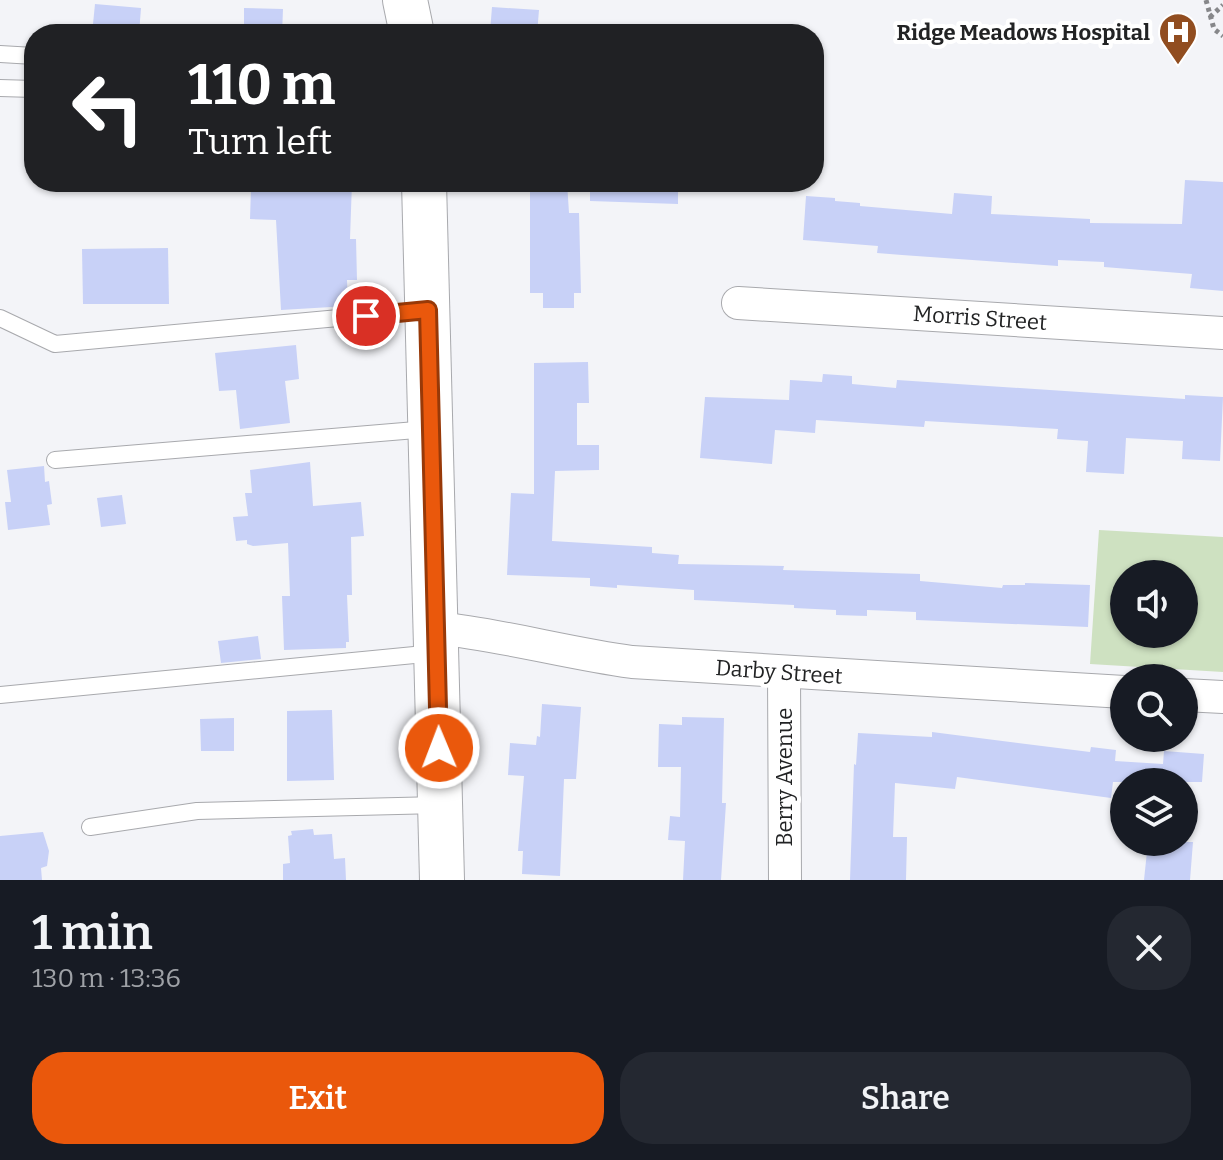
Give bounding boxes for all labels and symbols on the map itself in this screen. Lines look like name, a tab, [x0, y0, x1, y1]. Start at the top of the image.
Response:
hospital icon: Ridge Meadows Hospital	[1157, 11, 1199, 66]
place label: Ridge Meadows Hospital	[896, 19, 1150, 46]
pin	[332, 282, 400, 350]
street label: Morris Street	[912, 300, 1048, 336]
street label: Darby Street	[715, 654, 843, 690]
position arrow	[397, 706, 481, 790]
street label: Berry Avenue	[771, 708, 798, 846]

